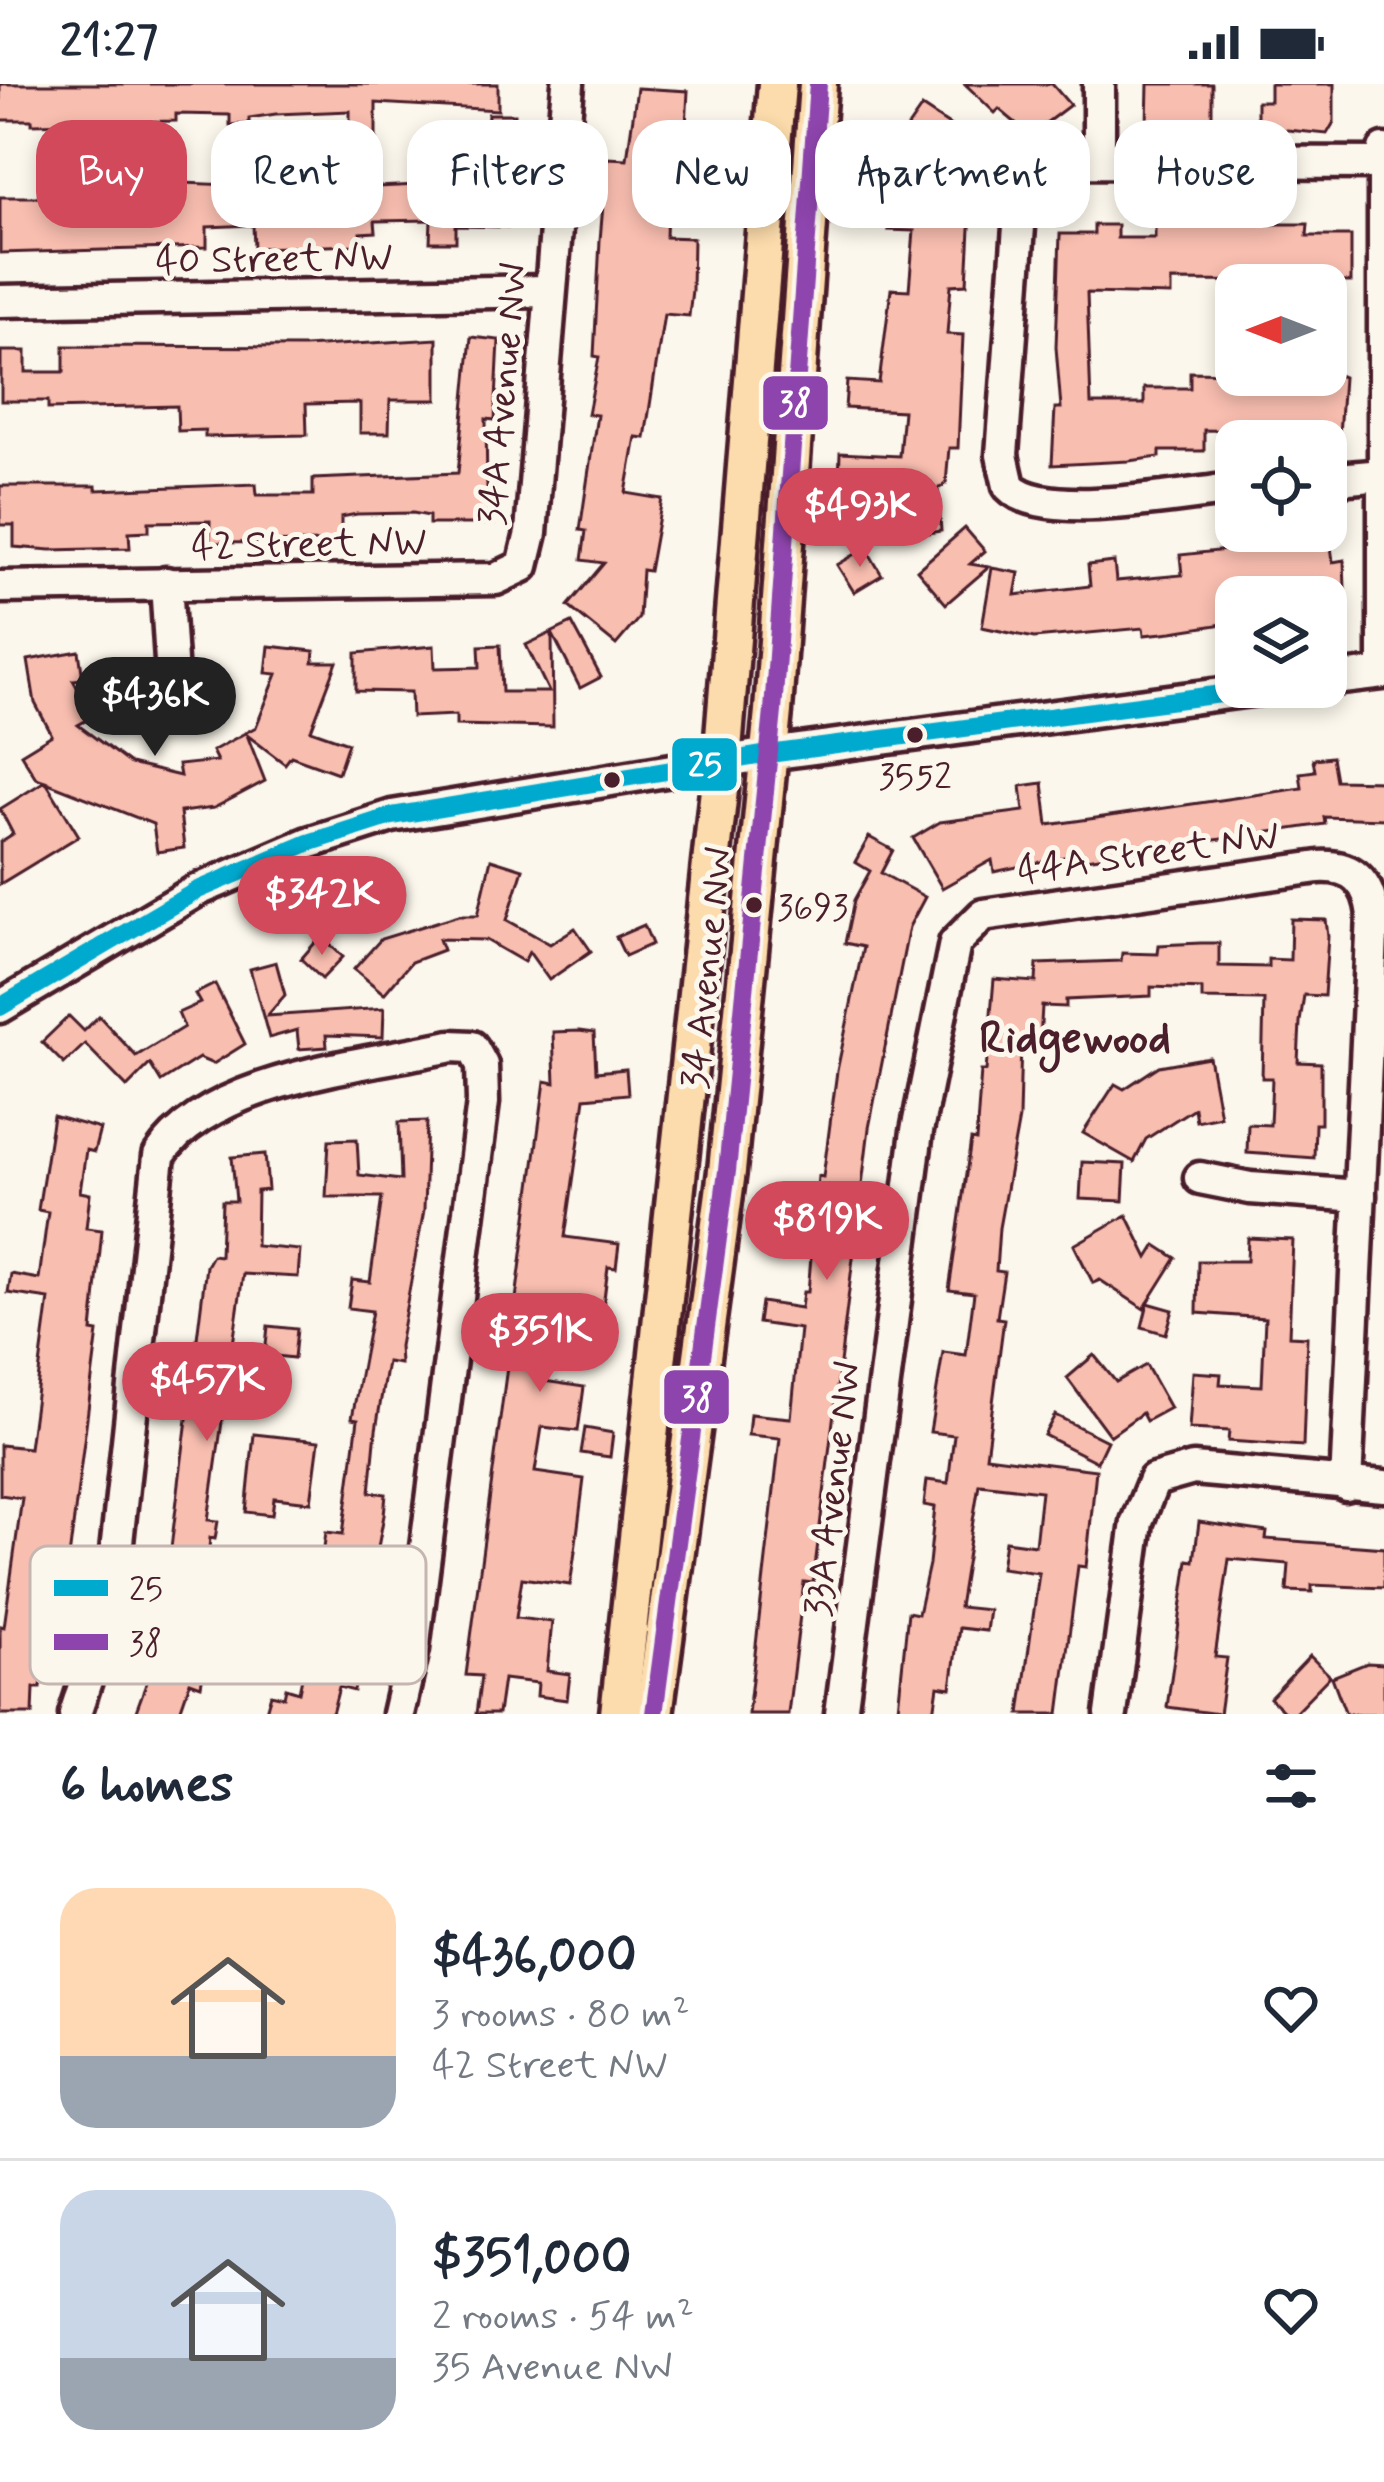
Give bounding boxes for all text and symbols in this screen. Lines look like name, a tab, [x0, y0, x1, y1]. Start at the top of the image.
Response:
text: 21:27	[60, 13, 158, 72]
chip: Buy	[36, 120, 187, 228]
chip: Rent	[211, 120, 383, 228]
chip: Filters	[407, 120, 608, 228]
chip: New	[632, 120, 791, 228]
chip: Apartment	[815, 120, 1090, 228]
chip: House	[1114, 120, 1297, 228]
street label: 40 Street NW	[155, 233, 393, 288]
street label: 34A Avenue NW	[468, 261, 541, 528]
north arrow	[1215, 264, 1347, 396]
map controls	[1215, 264, 1347, 708]
line badge: 38	[761, 374, 830, 432]
text: 38	[779, 383, 812, 427]
button: locate	[1215, 420, 1347, 552]
pin: $493K	[776, 468, 944, 570]
text: $493K	[804, 481, 916, 532]
street label: 42 Street NW	[191, 518, 427, 573]
button: layers	[1215, 576, 1347, 708]
pin: $436K	[71, 657, 239, 759]
text: $436K	[101, 670, 209, 721]
marker: 3552	[904, 724, 926, 746]
line badge: 25	[670, 736, 739, 793]
text: 25	[688, 745, 722, 789]
place label: 3552	[878, 755, 952, 802]
unlabelled marker	[601, 769, 623, 791]
street label: 44A Street NW	[1014, 811, 1283, 898]
street label: 34 Avenue NW	[670, 845, 747, 1092]
pin: $342K	[238, 856, 406, 958]
text: $342K	[264, 869, 380, 920]
place label: 3693	[777, 886, 848, 933]
marker: 3693	[743, 894, 765, 916]
district label: Ridgewood	[979, 1010, 1171, 1073]
pin: $819K	[743, 1181, 911, 1283]
text: $819K	[772, 1194, 882, 1245]
pin: $351K	[456, 1293, 624, 1395]
text: $351K	[488, 1306, 592, 1357]
pin: $457K	[123, 1342, 291, 1444]
text: $457K	[149, 1355, 265, 1406]
street label: 33A Avenue NW	[794, 1359, 875, 1620]
line badge: 38	[662, 1368, 731, 1426]
text: 38	[681, 1378, 714, 1422]
legend	[30, 1546, 426, 1684]
text: 25	[129, 1569, 163, 1613]
text: 38	[129, 1623, 162, 1667]
text: 6 homes	[60, 1753, 233, 1819]
icon: filters	[1258, 1753, 1324, 1819]
text: $436,000	[432, 1924, 637, 1990]
icon: home	[156, 1936, 300, 2080]
icon: heart	[1258, 1975, 1324, 2041]
text: 3 rooms · 80 m²	[432, 1990, 690, 2041]
text: 42 Street NW	[432, 2041, 668, 2092]
text: $351,000	[432, 2226, 631, 2292]
icon: home	[156, 2238, 300, 2382]
icon: heart	[1258, 2277, 1324, 2343]
text: 2 rooms · 54 m²	[432, 2292, 694, 2343]
text: 35 Avenue NW	[432, 2343, 672, 2394]

